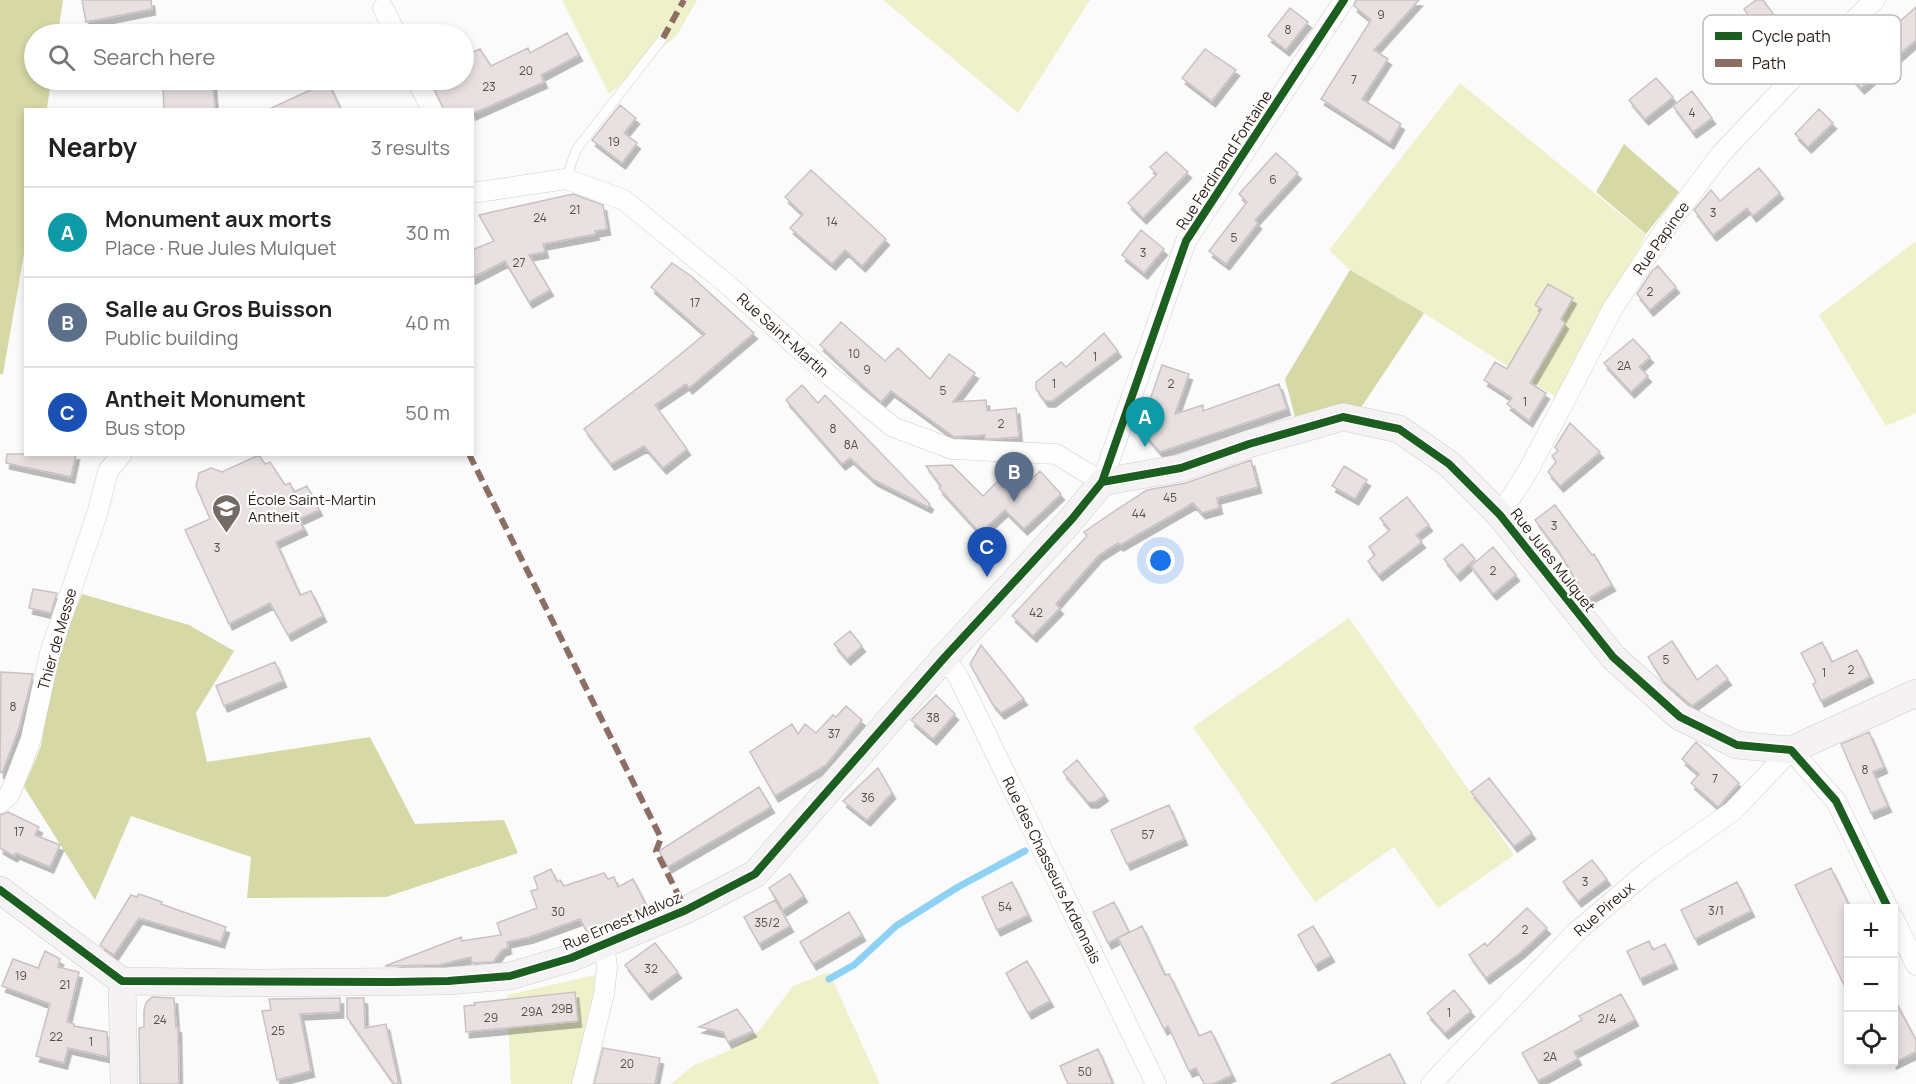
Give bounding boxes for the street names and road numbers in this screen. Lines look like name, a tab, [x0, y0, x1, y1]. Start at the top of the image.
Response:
street label: Rue Ferdinand Fontaine	[1171, 86, 1277, 234]
street label: Rue Papince	[1628, 197, 1694, 279]
street label: Rue Saint-Martin	[732, 288, 834, 382]
street label: Rue Jules Mulquet	[1506, 504, 1600, 616]
street label: Thier de Messe	[32, 585, 82, 692]
street label: Rue des Chasseurs Ardennais	[997, 773, 1107, 967]
street label: Rue Pireux	[1569, 877, 1639, 941]
street label: Rue Ernest Malvoz	[559, 887, 685, 955]

